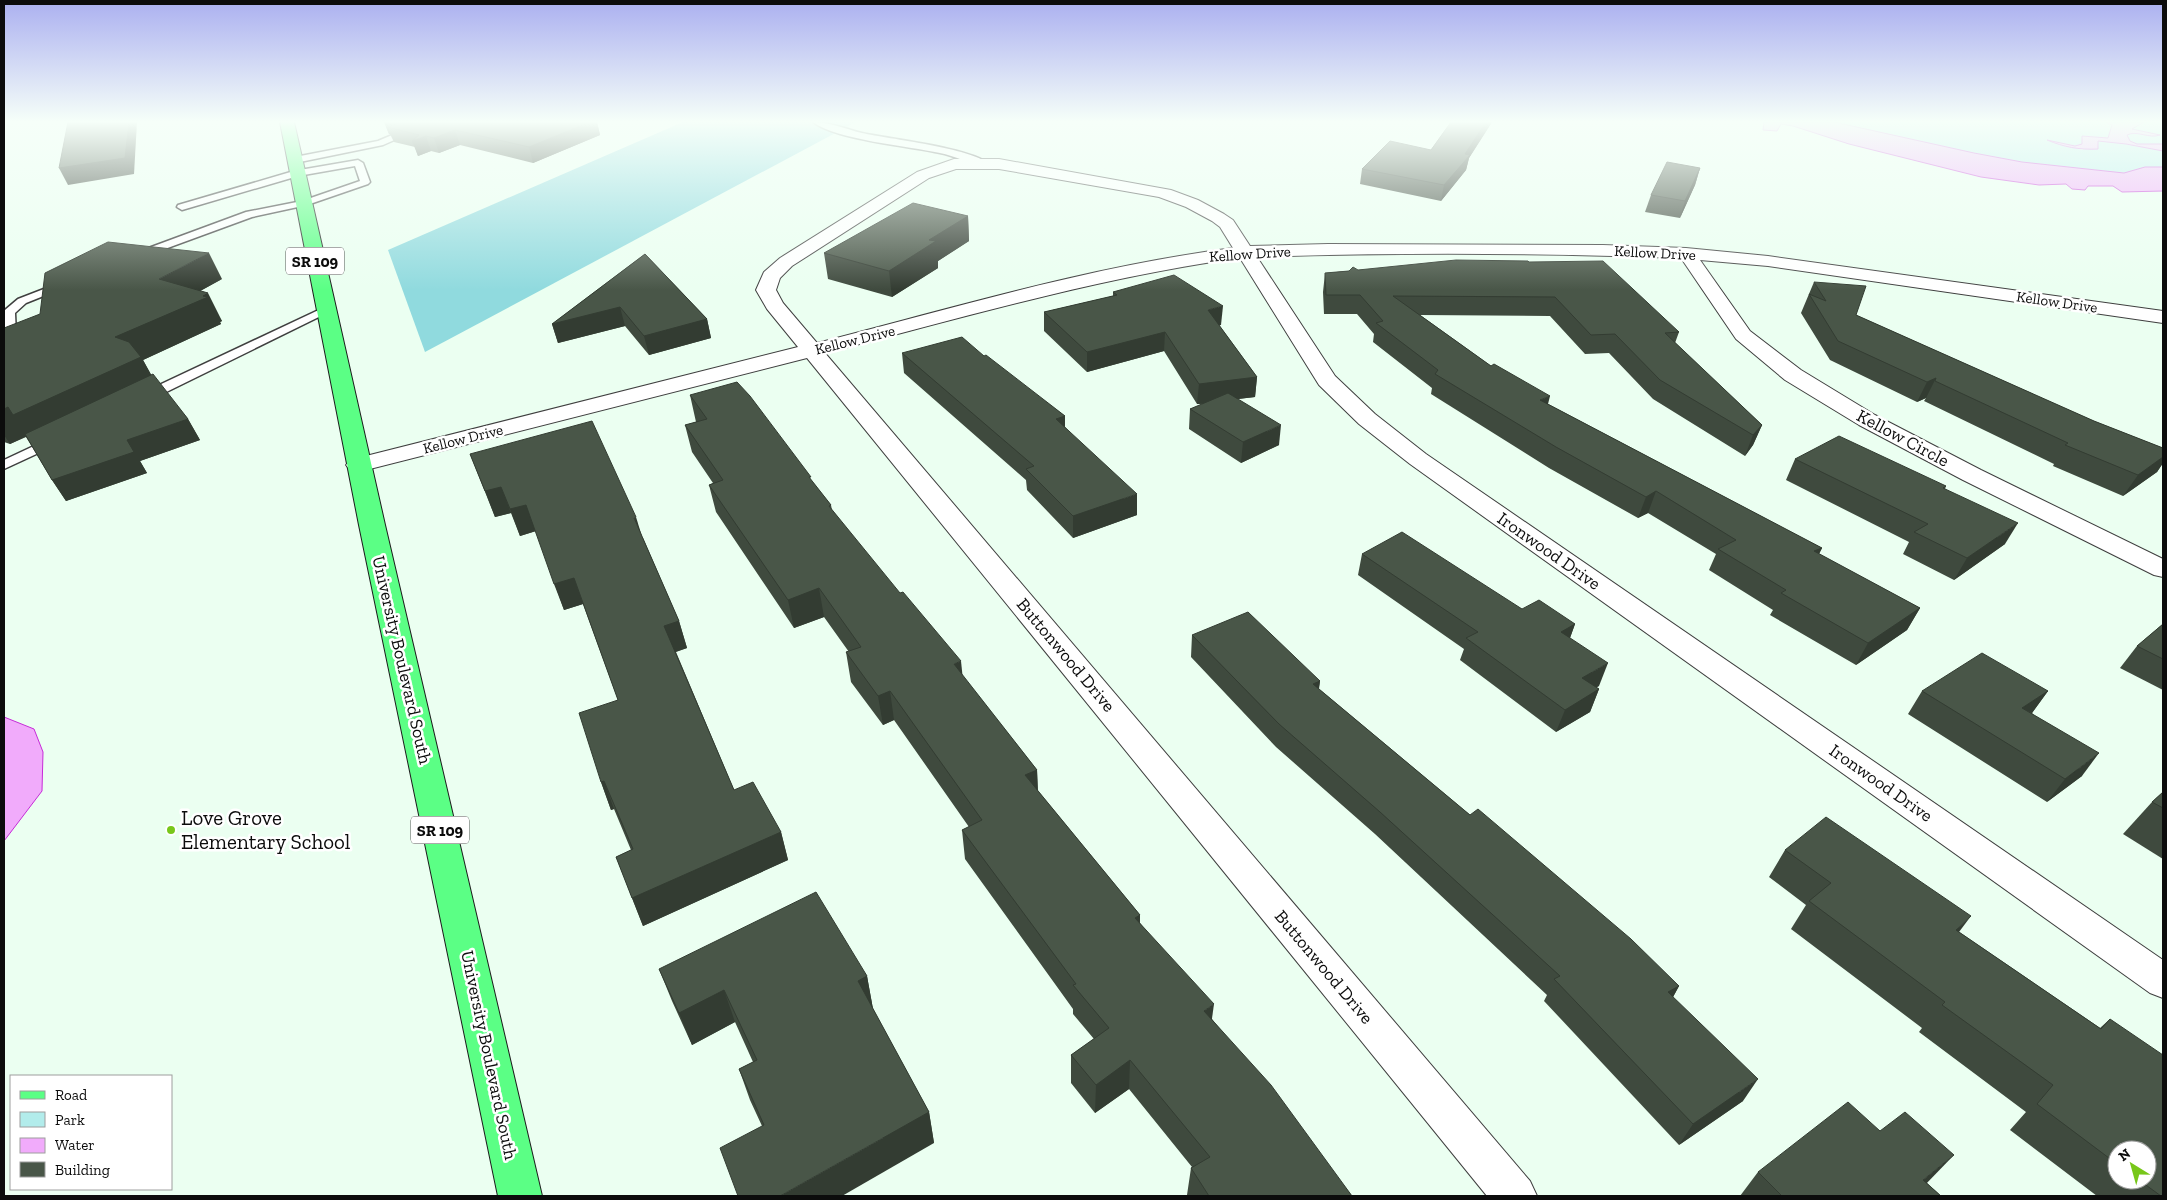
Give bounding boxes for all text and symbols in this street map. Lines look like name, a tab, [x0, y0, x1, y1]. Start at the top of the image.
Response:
street label: Kellow Drive	[1209, 242, 1291, 266]
street label: Kellow Drive	[1614, 242, 1696, 264]
road number: SR 109	[286, 248, 344, 274]
street label: Kellow Drive	[2015, 287, 2099, 317]
street label: Kellow Drive	[813, 321, 897, 359]
street label: Kellow Circle	[1853, 404, 1953, 472]
street label: Kellow Drive	[421, 420, 505, 458]
street label: Ironwood Drive	[1493, 507, 1605, 595]
street label: University Boulevard South	[367, 554, 437, 766]
street label: Buttonwood Drive	[1012, 594, 1120, 716]
street label: Ironwood Drive	[1825, 739, 1937, 827]
place label: Love Grove Elementary School	[181, 805, 351, 854]
road number: SR 109	[411, 816, 469, 844]
marker: Love Grove Elementary School	[165, 824, 177, 836]
street label: Buttonwood Drive	[1270, 906, 1378, 1028]
street label: University Boulevard South	[456, 948, 522, 1162]
legend	[10, 1075, 172, 1190]
text: Road	[55, 1086, 88, 1104]
text: Park	[55, 1111, 85, 1129]
text: Water	[55, 1136, 95, 1154]
north arrow	[2107, 1140, 2157, 1190]
text: N	[2115, 1145, 2134, 1165]
text: Building	[55, 1161, 110, 1179]

